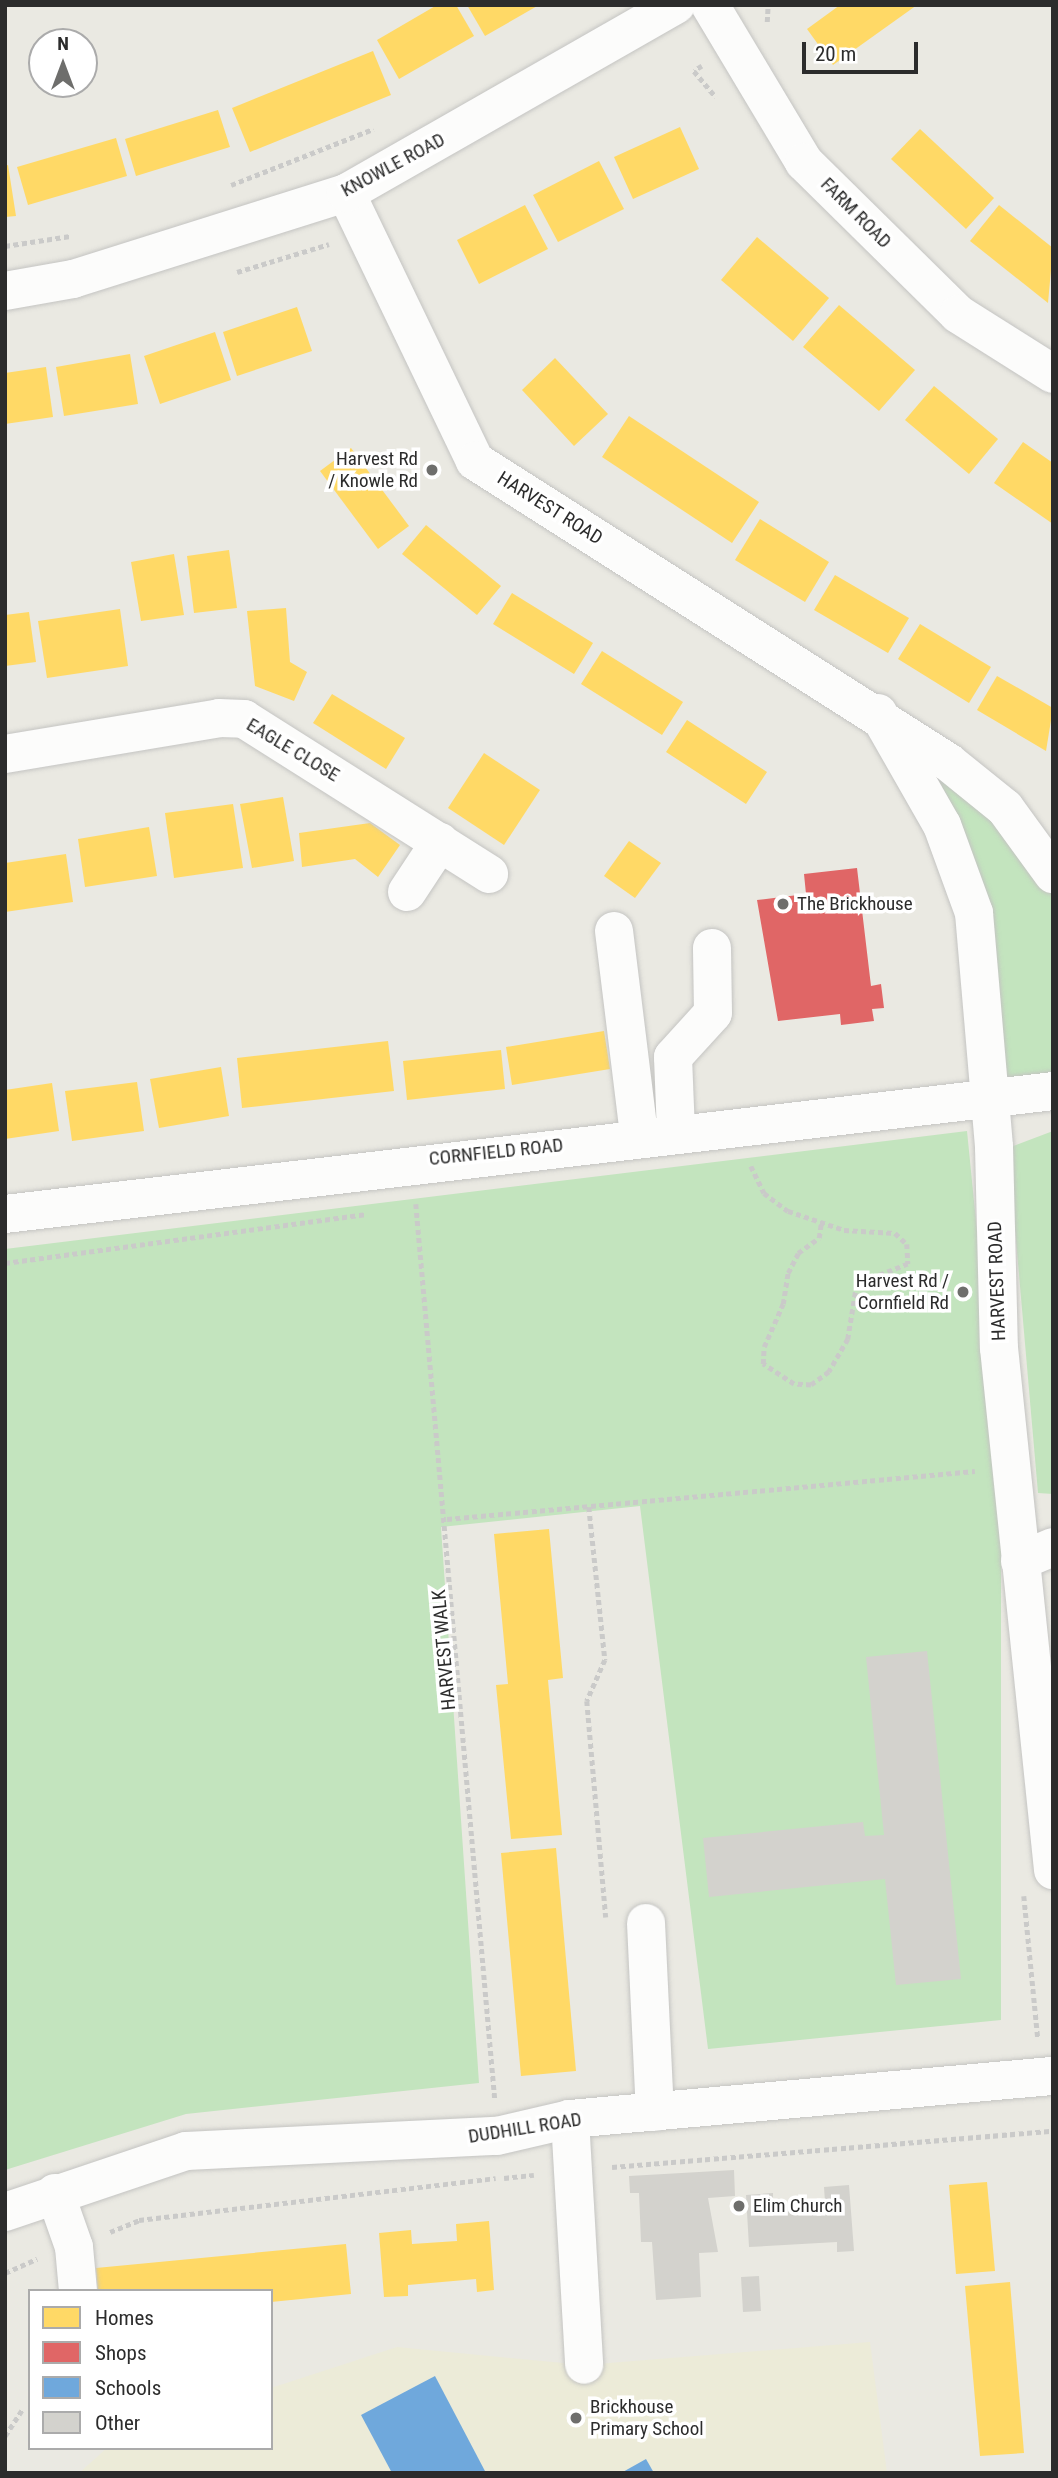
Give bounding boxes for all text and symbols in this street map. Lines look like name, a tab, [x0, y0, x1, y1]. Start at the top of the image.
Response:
north arrow	[28, 28, 98, 98]
scale bar	[806, 28, 922, 72]
text: N	[57, 32, 69, 55]
text: 20 m	[815, 42, 856, 66]
street label: KNOWLE ROAD	[337, 128, 449, 202]
street label: FARM ROAD	[816, 173, 896, 253]
place label: Harvest Rd / Knowle Rd	[328, 448, 418, 492]
marker: Harvest Rd / Knowle Rd	[424, 462, 440, 478]
street label: HARVEST ROAD	[493, 467, 607, 549]
street label: EAGLE CLOSE	[242, 713, 344, 787]
place label: The Brickhouse	[797, 893, 913, 915]
marker: The Brickhouse	[775, 896, 791, 912]
street label: CORNFIELD ROAD	[428, 1134, 564, 1170]
street label: HARVEST ROAD	[984, 1221, 1010, 1341]
place label: Harvest Rd / Cornfield Rd	[856, 1270, 949, 1314]
marker: Harvest Rd / Cornfield Rd	[955, 1284, 971, 1300]
street label: HARVEST WALK	[427, 1589, 461, 1711]
street label: DUDHILL ROAD	[467, 2108, 583, 2148]
place label: Elim Church	[753, 2195, 843, 2217]
marker: Elim Church	[731, 2198, 747, 2214]
legend	[28, 2289, 273, 2450]
text: Homes	[95, 2306, 154, 2330]
text: Shops	[95, 2341, 147, 2365]
text: Schools	[95, 2376, 161, 2400]
place label: Brickhouse Primary School	[590, 2396, 704, 2440]
marker: Brickhouse Primary School	[568, 2410, 584, 2426]
text: Other	[95, 2411, 140, 2435]

